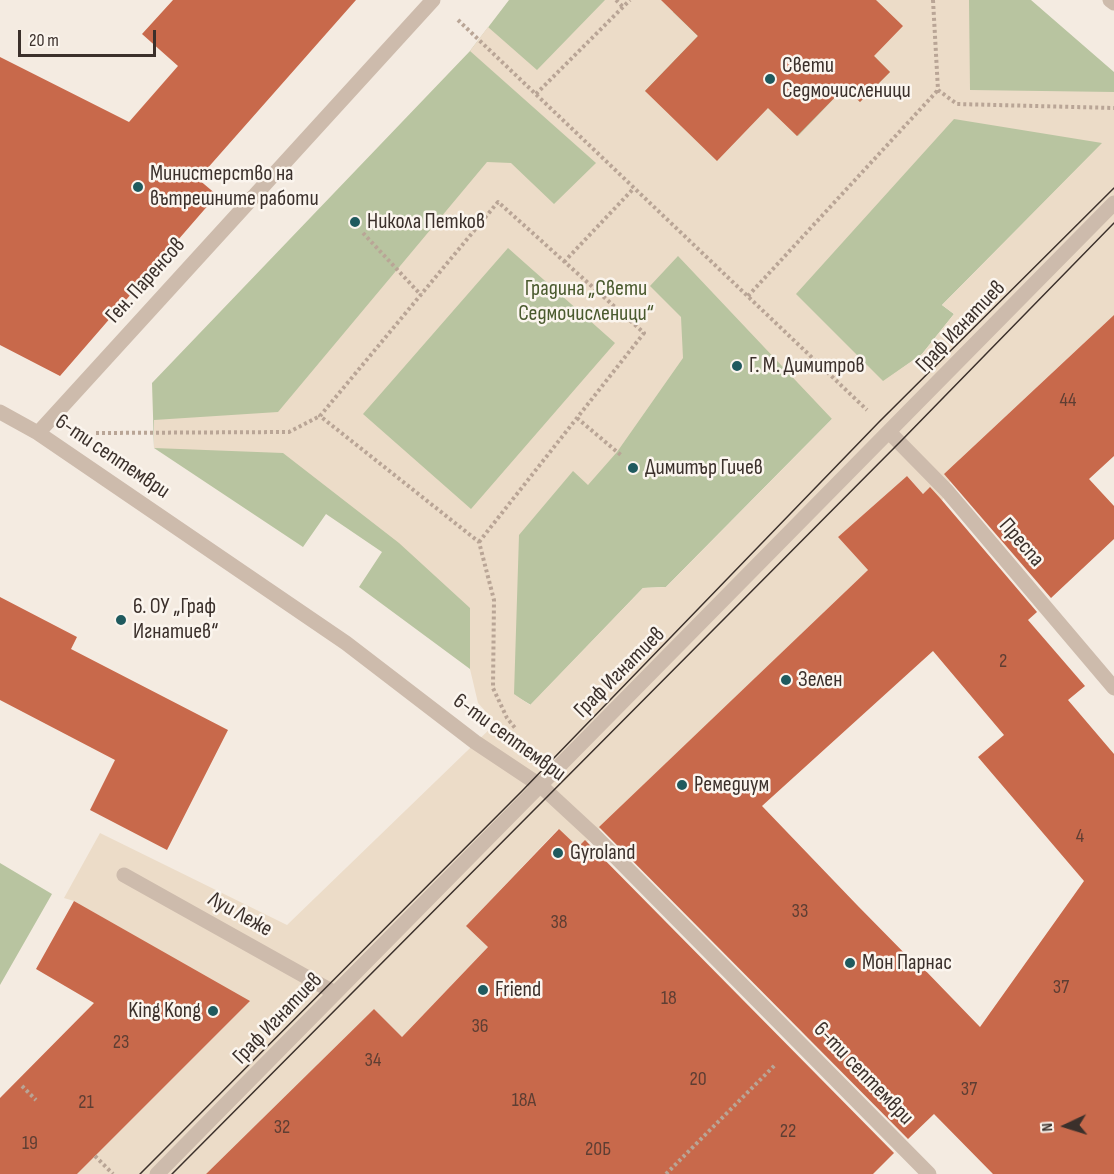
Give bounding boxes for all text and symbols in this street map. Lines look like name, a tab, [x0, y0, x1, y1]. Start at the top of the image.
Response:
scale bar	[21, 18, 159, 56]
text: 20 m	[29, 30, 59, 51]
place label: Свети Седмочисленици	[782, 53, 911, 104]
marker: Свети Седмочисленици	[763, 72, 777, 86]
place label: Министерство на вътрешните работи	[150, 161, 319, 212]
marker: Министерство на вътрешните работи	[131, 180, 145, 194]
place label: Никола Петков	[367, 209, 485, 235]
marker: Никола Петков	[348, 215, 362, 229]
street label: Ген. Паренсов	[101, 233, 191, 329]
park label: Градина „Свети Седмочисленици“	[518, 276, 654, 328]
street label: Граф Игнатиев	[911, 276, 1011, 378]
place label: Г. М. Димитров	[749, 353, 865, 379]
marker: Г. М. Димитров	[730, 359, 744, 373]
house number: 44	[1060, 389, 1076, 413]
street label: 6-ти септември	[50, 409, 174, 505]
place label: Димитър Гичев	[645, 455, 763, 481]
marker: Димитър Гичев	[626, 461, 640, 475]
street label: Преспа	[993, 513, 1049, 573]
place label: 6. ОУ „Граф Игнатиев“	[133, 594, 218, 646]
marker: 6. ОУ „Граф Игнатиев“	[114, 613, 128, 627]
street label: Граф Игнатиев	[569, 622, 671, 724]
house number: 2	[999, 650, 1007, 674]
place label: Зелен	[798, 667, 842, 693]
marker: Зелен	[779, 673, 793, 687]
street label: 6-ти септември	[448, 688, 570, 788]
place label: Ремедиум	[694, 772, 769, 798]
marker: Ремедиум	[675, 778, 689, 792]
house number: 4	[1076, 825, 1084, 849]
place label: Gyroland	[570, 840, 635, 866]
marker: Gyroland	[551, 846, 565, 860]
street label: Луи Леже	[203, 887, 277, 943]
house number: 33	[792, 900, 808, 924]
house number: 38	[550, 911, 568, 935]
place label: Мон Парнас	[862, 950, 952, 976]
marker: Мон Парнас	[843, 956, 857, 970]
street label: Граф Игнатиев	[228, 968, 328, 1070]
house number: 37	[1053, 976, 1069, 1000]
place label: Friend	[495, 977, 541, 1003]
marker: Friend	[476, 983, 490, 997]
house number: 18	[661, 987, 677, 1011]
place label: King Kong	[128, 998, 201, 1024]
marker: King Kong	[206, 1004, 220, 1018]
house number: 36	[471, 1015, 489, 1039]
street label: 6-ти септември	[807, 1017, 919, 1131]
house number: 23	[113, 1031, 129, 1055]
house number: 34	[365, 1049, 381, 1073]
house number: 20	[689, 1068, 707, 1092]
house number: 37	[961, 1078, 977, 1102]
house number: 18А	[512, 1089, 536, 1113]
house number: 21	[78, 1091, 94, 1115]
north arrow	[1036, 1096, 1096, 1156]
house number: 32	[274, 1116, 290, 1140]
house number: 22	[780, 1120, 796, 1144]
text: N	[1038, 1122, 1057, 1132]
house number: 19	[22, 1132, 38, 1156]
house number: 20Б	[585, 1138, 611, 1162]

